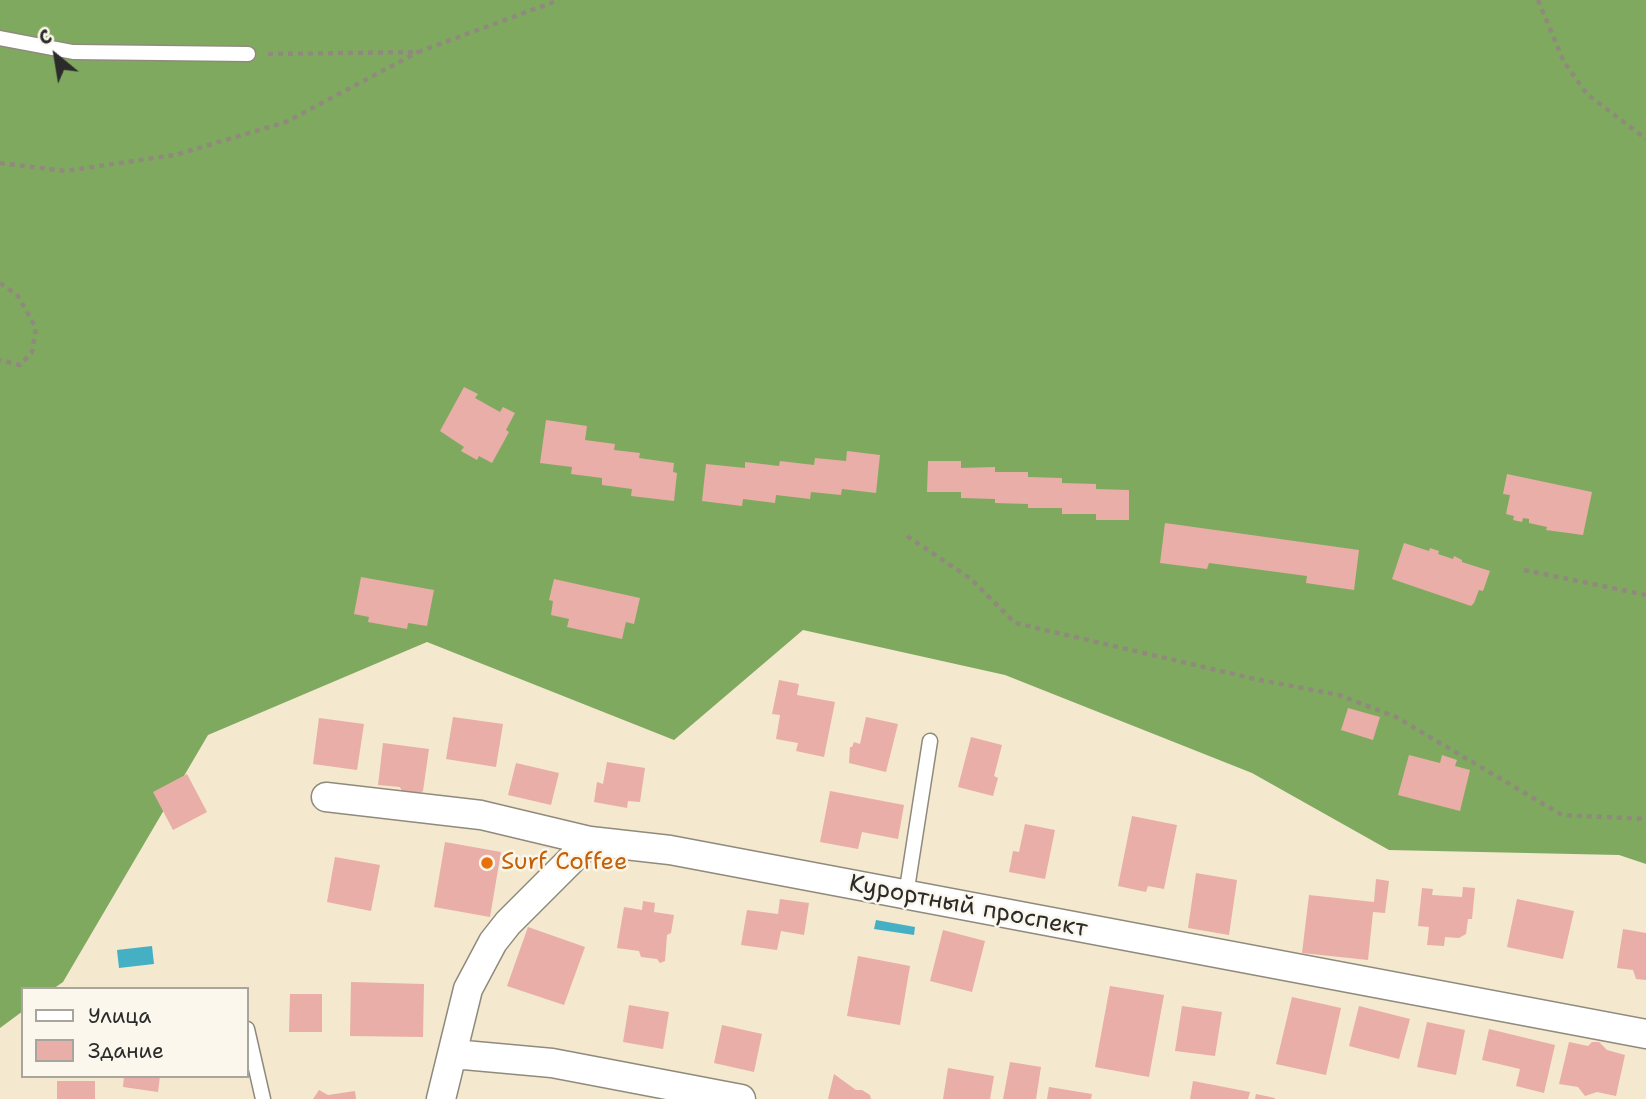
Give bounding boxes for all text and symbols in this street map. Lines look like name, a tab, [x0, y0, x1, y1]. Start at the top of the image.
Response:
north arrow	[21, 21, 91, 91]
text: С	[34, 24, 57, 51]
place label: Surf Coffee	[501, 849, 628, 877]
marker: Surf Coffee	[479, 855, 495, 871]
street label: Курортный проспект	[846, 870, 1090, 944]
legend	[21, 987, 248, 1078]
text: Улица	[88, 1002, 151, 1030]
text: Здание	[88, 1037, 164, 1065]

